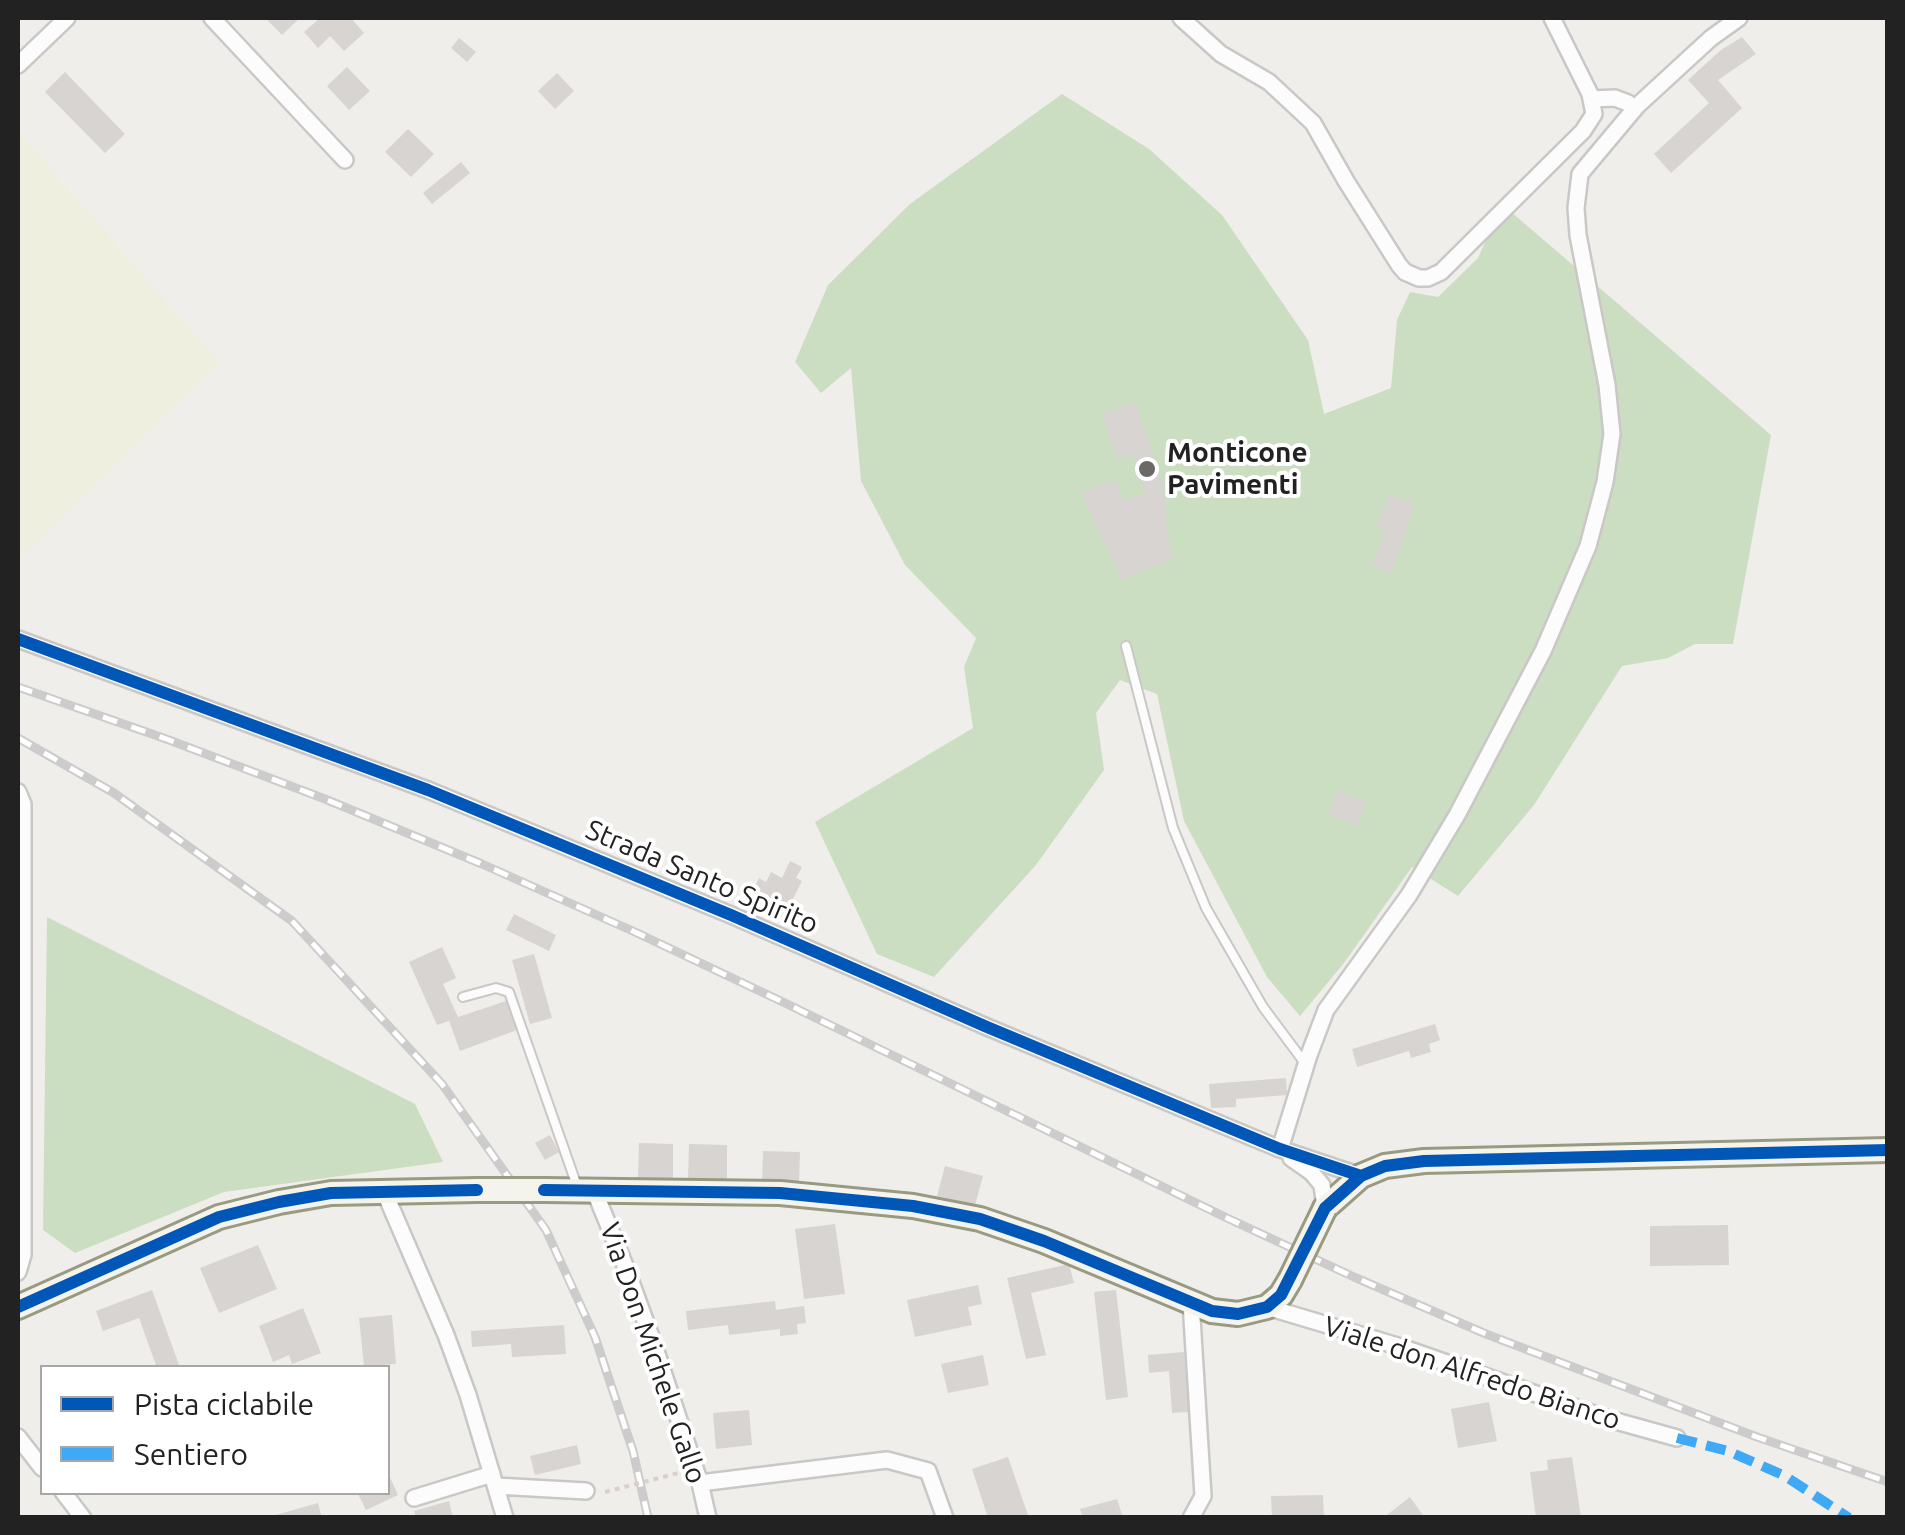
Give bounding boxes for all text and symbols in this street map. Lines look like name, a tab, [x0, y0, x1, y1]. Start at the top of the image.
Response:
place label: Monticone Pavimenti	[1167, 436, 1308, 502]
marker: Monticone Pavimenti	[1136, 458, 1158, 480]
street label: Strada Santo Spirito	[581, 813, 823, 941]
street label: Via Don Michele Gallo	[593, 1218, 713, 1488]
street label: Viale don Alfredo Bianco	[1319, 1309, 1625, 1437]
legend	[40, 1365, 390, 1495]
text: Pista ciclabile	[134, 1387, 314, 1421]
text: Sentiero	[134, 1437, 248, 1471]

